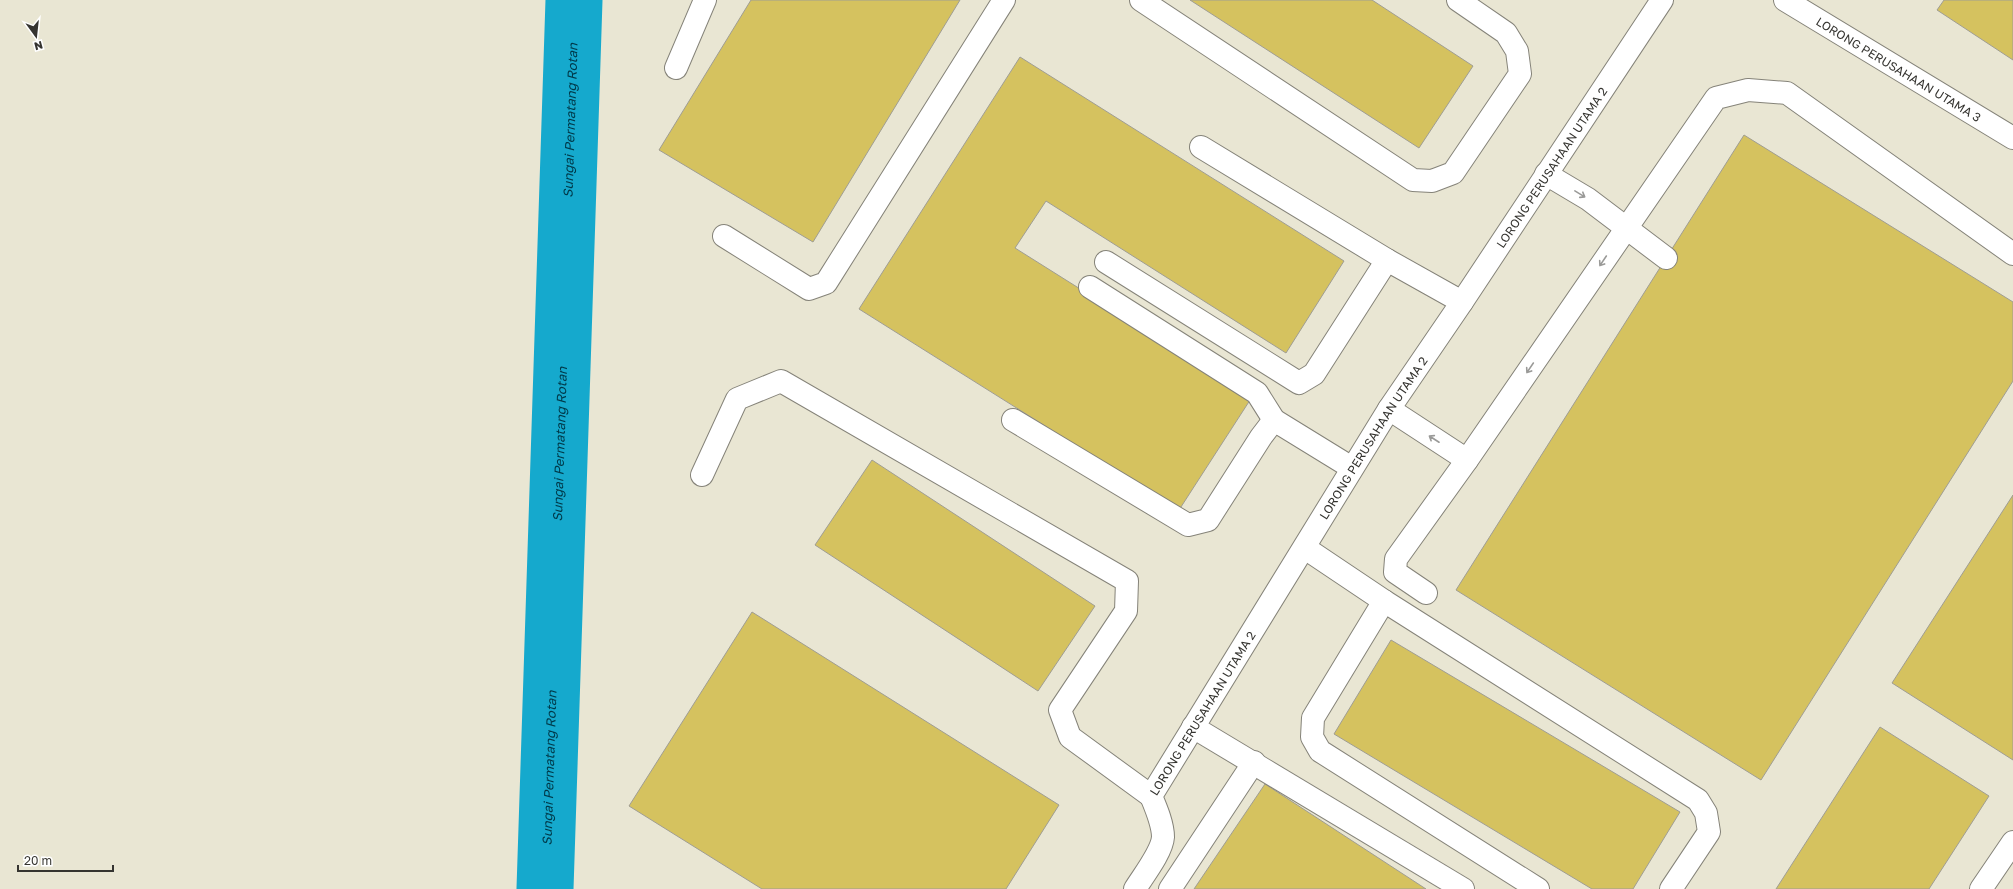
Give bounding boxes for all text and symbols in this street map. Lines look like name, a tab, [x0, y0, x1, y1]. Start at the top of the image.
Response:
street label: LORONG PERUSAHAAN UTAMA 3	[1814, 13, 1984, 124]
north arrow	[16, 16, 56, 56]
text: N	[33, 39, 44, 54]
water label: Sungai Permatang Rotan	[560, 42, 581, 198]
street label: LORONG PERUSAHAAN UTAMA 2	[1493, 84, 1610, 250]
one-way arrow	[1573, 191, 1585, 199]
one-way arrow	[1599, 255, 1607, 267]
street label: LORONG PERUSAHAAN UTAMA 2	[1316, 353, 1430, 522]
one-way arrow	[1526, 363, 1534, 374]
water label: Sungai Permatang Rotan	[549, 366, 570, 522]
one-way arrow	[1429, 435, 1440, 443]
street label: LORONG PERUSAHAAN UTAMA 2	[1146, 628, 1258, 798]
water label: Sungai Permatang Rotan	[538, 689, 559, 846]
scale bar	[18, 847, 113, 873]
text: 20 m	[24, 853, 52, 868]

